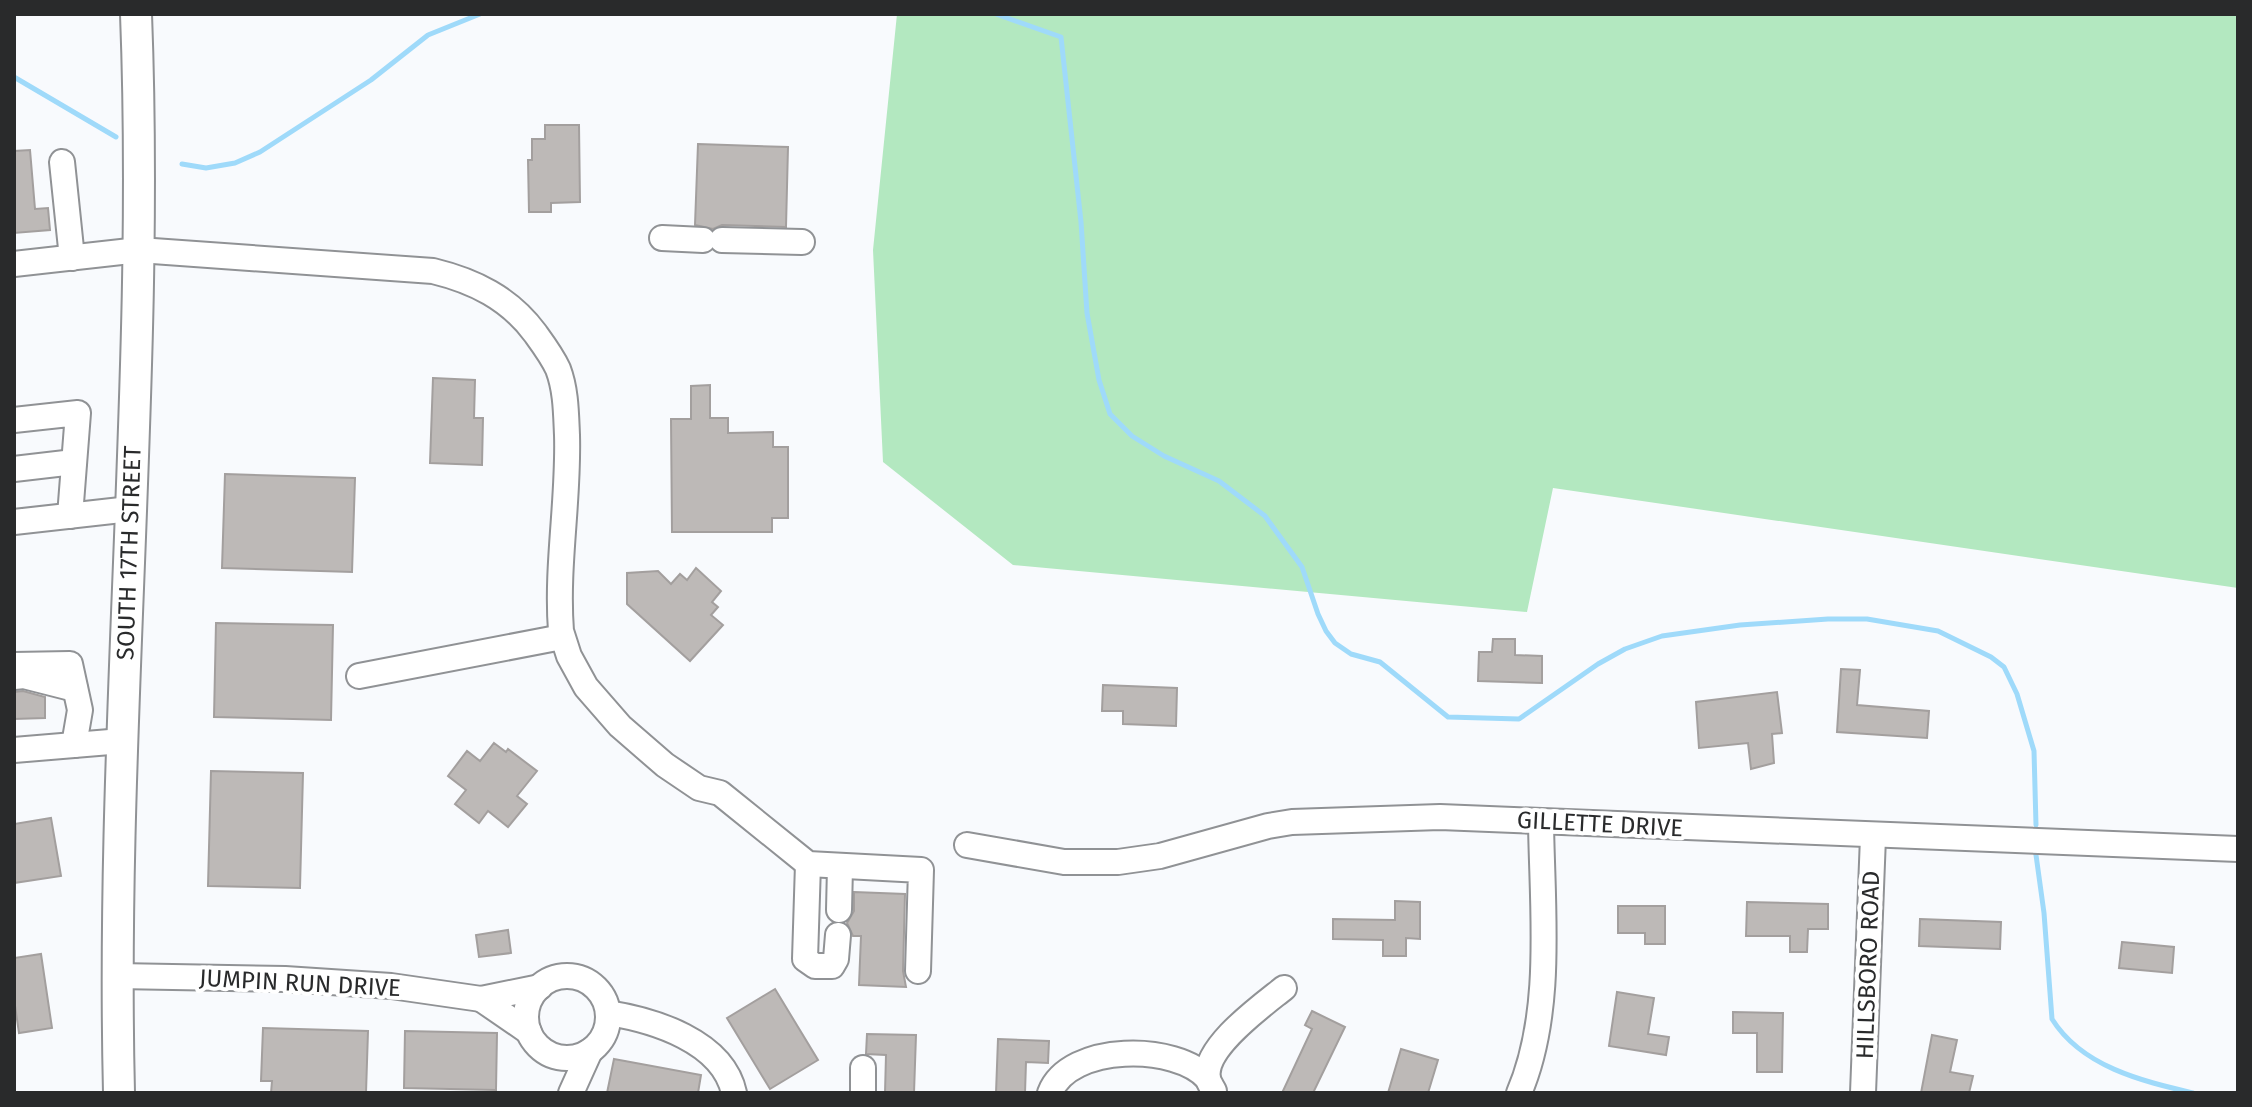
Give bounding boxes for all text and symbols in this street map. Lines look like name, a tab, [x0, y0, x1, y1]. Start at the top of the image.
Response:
street label: SOUTH 17TH STREET	[111, 445, 147, 661]
street label: GILLETTE DRIVE	[1516, 806, 1684, 842]
street label: HILLSBORO ROAD	[1851, 870, 1885, 1060]
street label: JUMPIN RUN DRIVE	[198, 964, 402, 1002]

